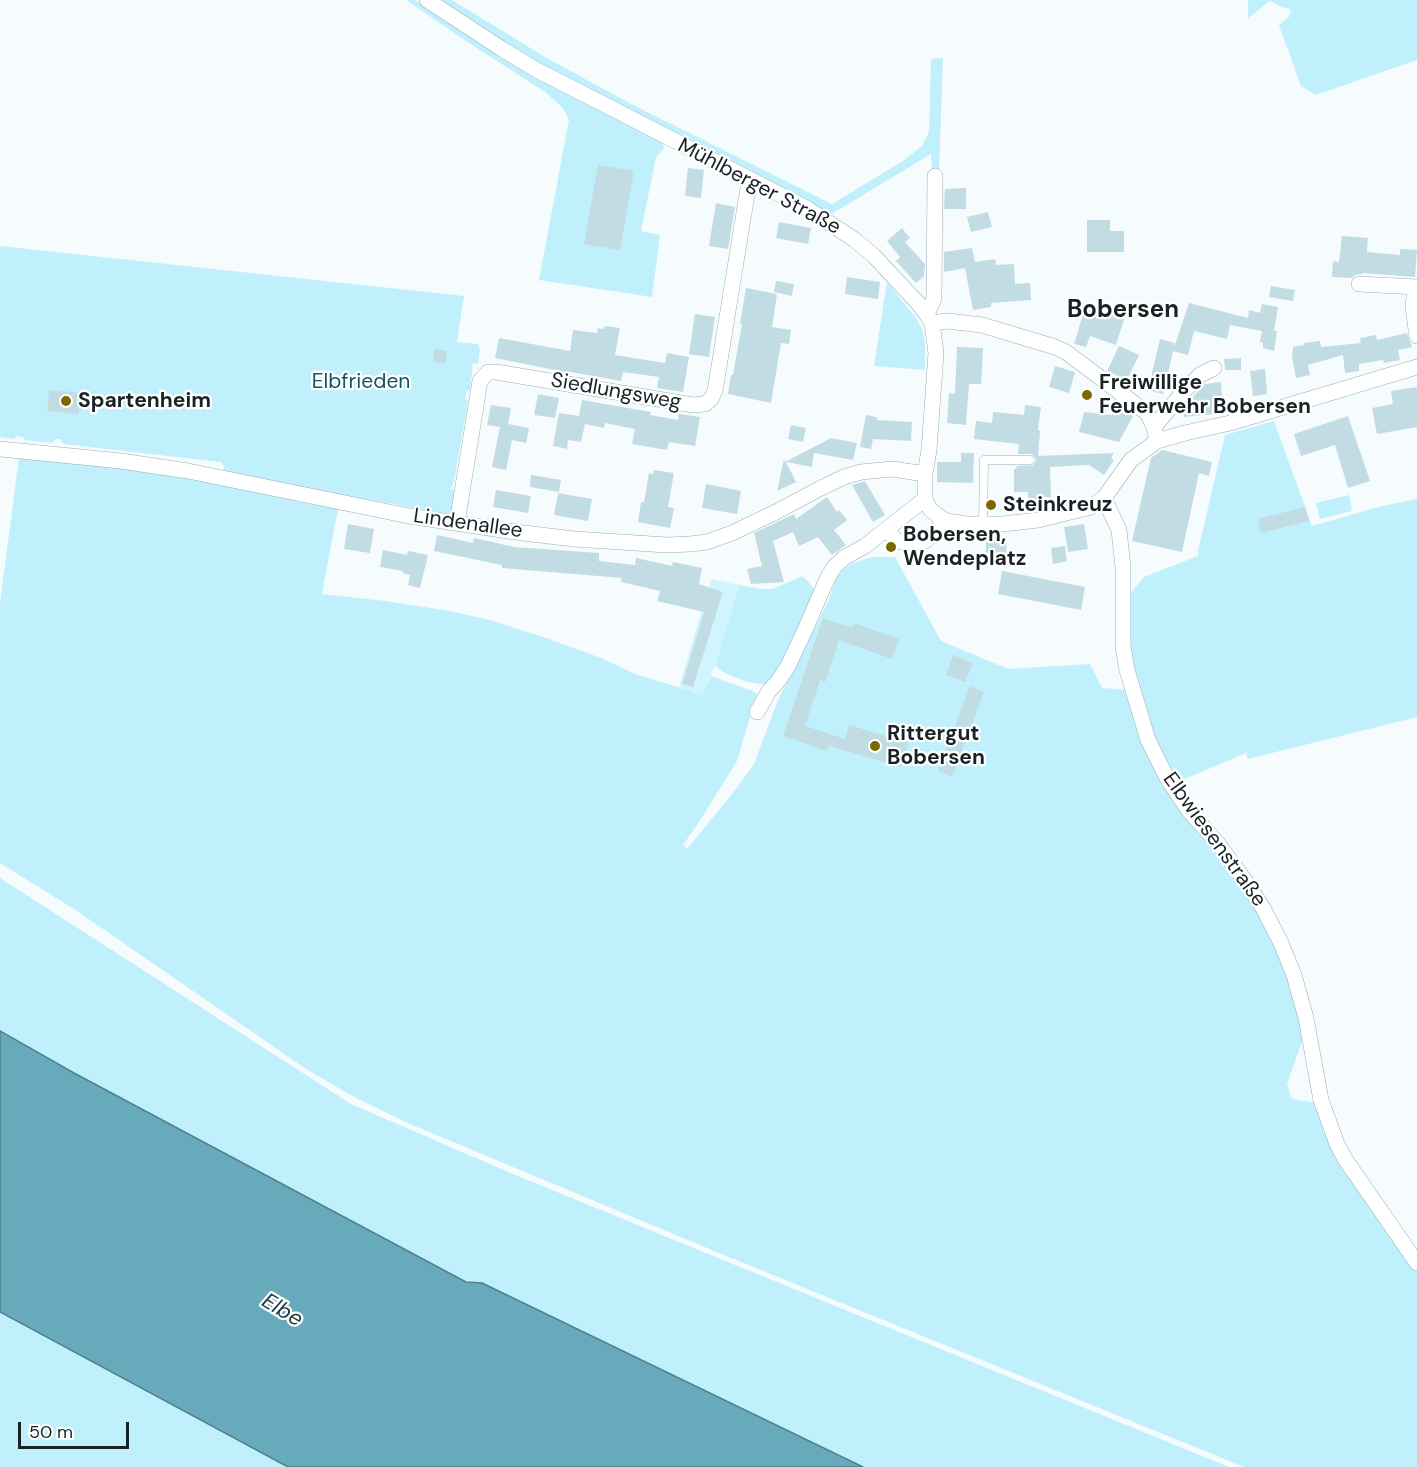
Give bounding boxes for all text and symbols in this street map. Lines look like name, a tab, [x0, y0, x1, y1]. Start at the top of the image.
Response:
street label: Mühlberger Straße	[673, 133, 845, 241]
district label: Bobersen	[1067, 297, 1179, 325]
street label: Siedlungsweg	[549, 368, 683, 416]
park label: Elbfrieden	[312, 369, 410, 395]
place label: Freiwillige Feuerwehr Bobersen	[1099, 370, 1311, 420]
place label: Spartenheim	[78, 388, 211, 414]
marker: Freiwillige Feuerwehr Bobersen	[1080, 388, 1094, 402]
marker: Spartenheim	[59, 394, 73, 408]
place label: Steinkreuz	[1003, 492, 1112, 518]
marker: Steinkreuz	[984, 498, 998, 512]
street label: Lindenallee	[412, 504, 524, 544]
place label: Bobersen, Wendeplatz	[903, 522, 1026, 572]
marker: Bobersen, Wendeplatz	[884, 540, 898, 554]
place label: Rittergut Bobersen	[887, 721, 985, 771]
marker: Rittergut Bobersen	[868, 739, 882, 753]
street label: Elbwiesenstraße	[1157, 768, 1271, 912]
water label: Elbe	[257, 1289, 307, 1333]
scale bar	[21, 1410, 132, 1448]
text: 50 m	[29, 1420, 73, 1444]

